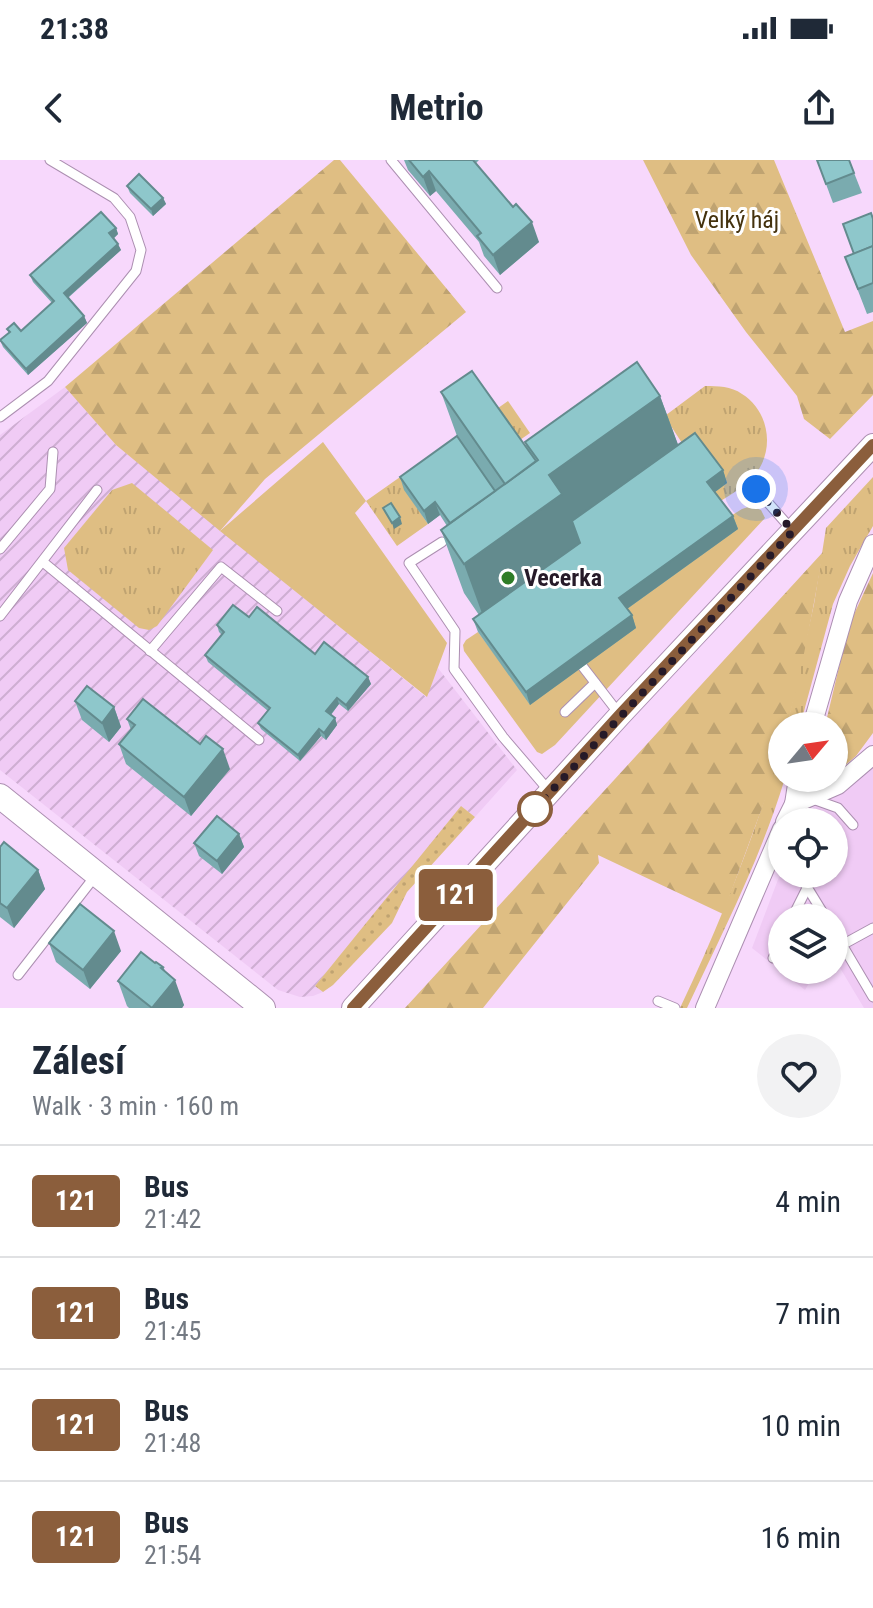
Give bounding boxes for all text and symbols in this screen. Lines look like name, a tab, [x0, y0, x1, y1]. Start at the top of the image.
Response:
text: 21:38	[40, 11, 109, 46]
icon: back	[32, 86, 76, 130]
icon: share	[797, 86, 841, 130]
text: Metrio	[389, 87, 484, 129]
park label: Velký háj	[695, 206, 779, 234]
your location	[736, 469, 776, 509]
place label: Vecerka	[524, 564, 602, 592]
marker: Vecerka	[499, 569, 517, 587]
north arrow	[768, 712, 848, 792]
map controls	[768, 712, 848, 984]
unlabelled marker	[518, 792, 552, 826]
button: locate	[768, 808, 848, 888]
line badge: 121	[410, 869, 502, 921]
text: 121	[435, 878, 477, 911]
button: layers	[768, 904, 848, 984]
button: heart	[757, 1034, 841, 1118]
text: Zálesí	[32, 1039, 125, 1083]
text: Walk · 3 min · 160 m	[32, 1091, 239, 1121]
text: Bus	[144, 1169, 189, 1204]
text: 121	[55, 1184, 97, 1217]
text: 4 min	[775, 1184, 841, 1219]
text: 21:42	[144, 1204, 201, 1234]
text: Bus	[144, 1281, 189, 1316]
text: 121	[55, 1296, 97, 1329]
text: 7 min	[775, 1296, 841, 1331]
text: 21:45	[144, 1316, 201, 1346]
text: Bus	[144, 1393, 189, 1428]
text: 121	[55, 1408, 97, 1441]
text: 10 min	[760, 1408, 841, 1443]
text: 21:48	[144, 1428, 201, 1458]
text: Bus	[144, 1505, 189, 1540]
text: 121	[55, 1520, 97, 1553]
text: 16 min	[760, 1520, 841, 1555]
text: 21:54	[144, 1540, 201, 1570]

